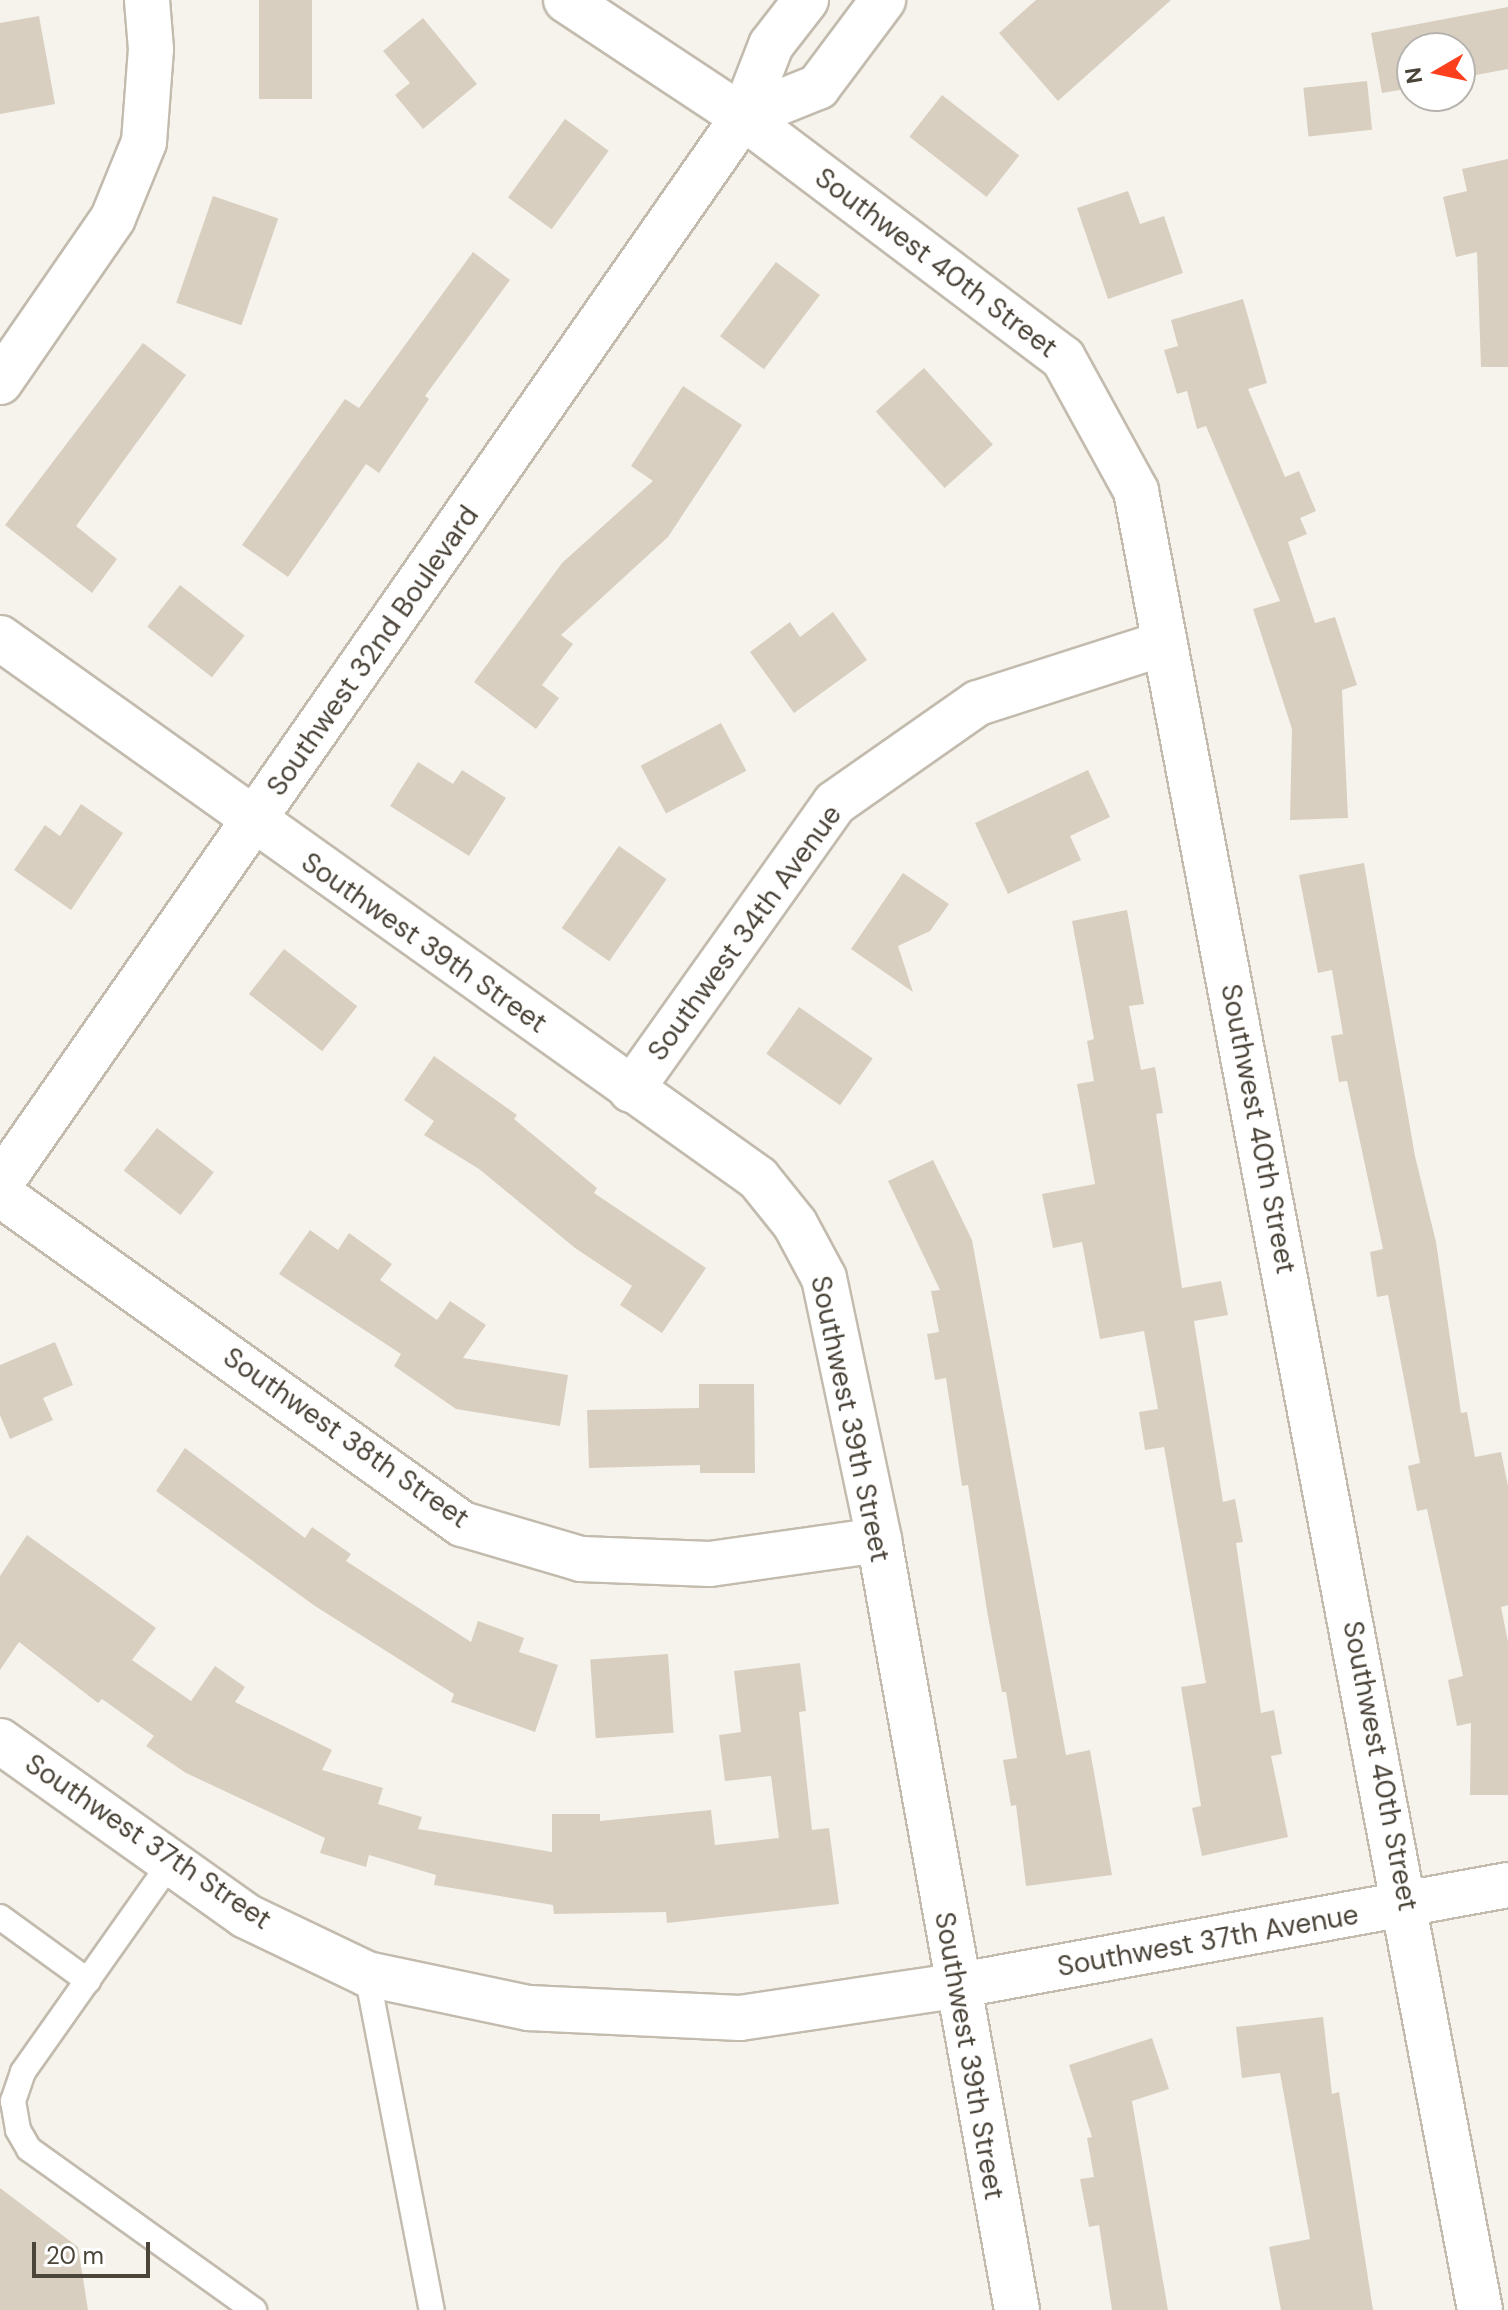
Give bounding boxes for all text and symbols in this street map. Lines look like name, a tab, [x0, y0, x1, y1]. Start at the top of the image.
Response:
north arrow	[1396, 32, 1476, 112]
text: N	[1398, 65, 1429, 86]
street label: Southwest 40th Street	[808, 161, 1064, 365]
street label: Southwest 32nd Boulevard	[260, 500, 486, 802]
street label: Southwest 34th Avenue	[641, 799, 849, 1067]
street label: Southwest 39th Street	[295, 846, 553, 1040]
street label: Southwest 40th Street	[1213, 981, 1303, 1277]
street label: Southwest 39th Street	[803, 1273, 897, 1565]
street label: Southwest 38th Street	[217, 1340, 475, 1536]
street label: Southwest 40th Street	[1335, 1618, 1425, 1914]
street label: Southwest 37th Street	[19, 1747, 277, 1937]
street label: Southwest 37th Avenue	[1055, 1898, 1361, 1984]
street label: Southwest 39th Street	[927, 1909, 1011, 2203]
scale bar	[36, 2226, 154, 2276]
text: 20 m	[46, 2240, 104, 2271]

